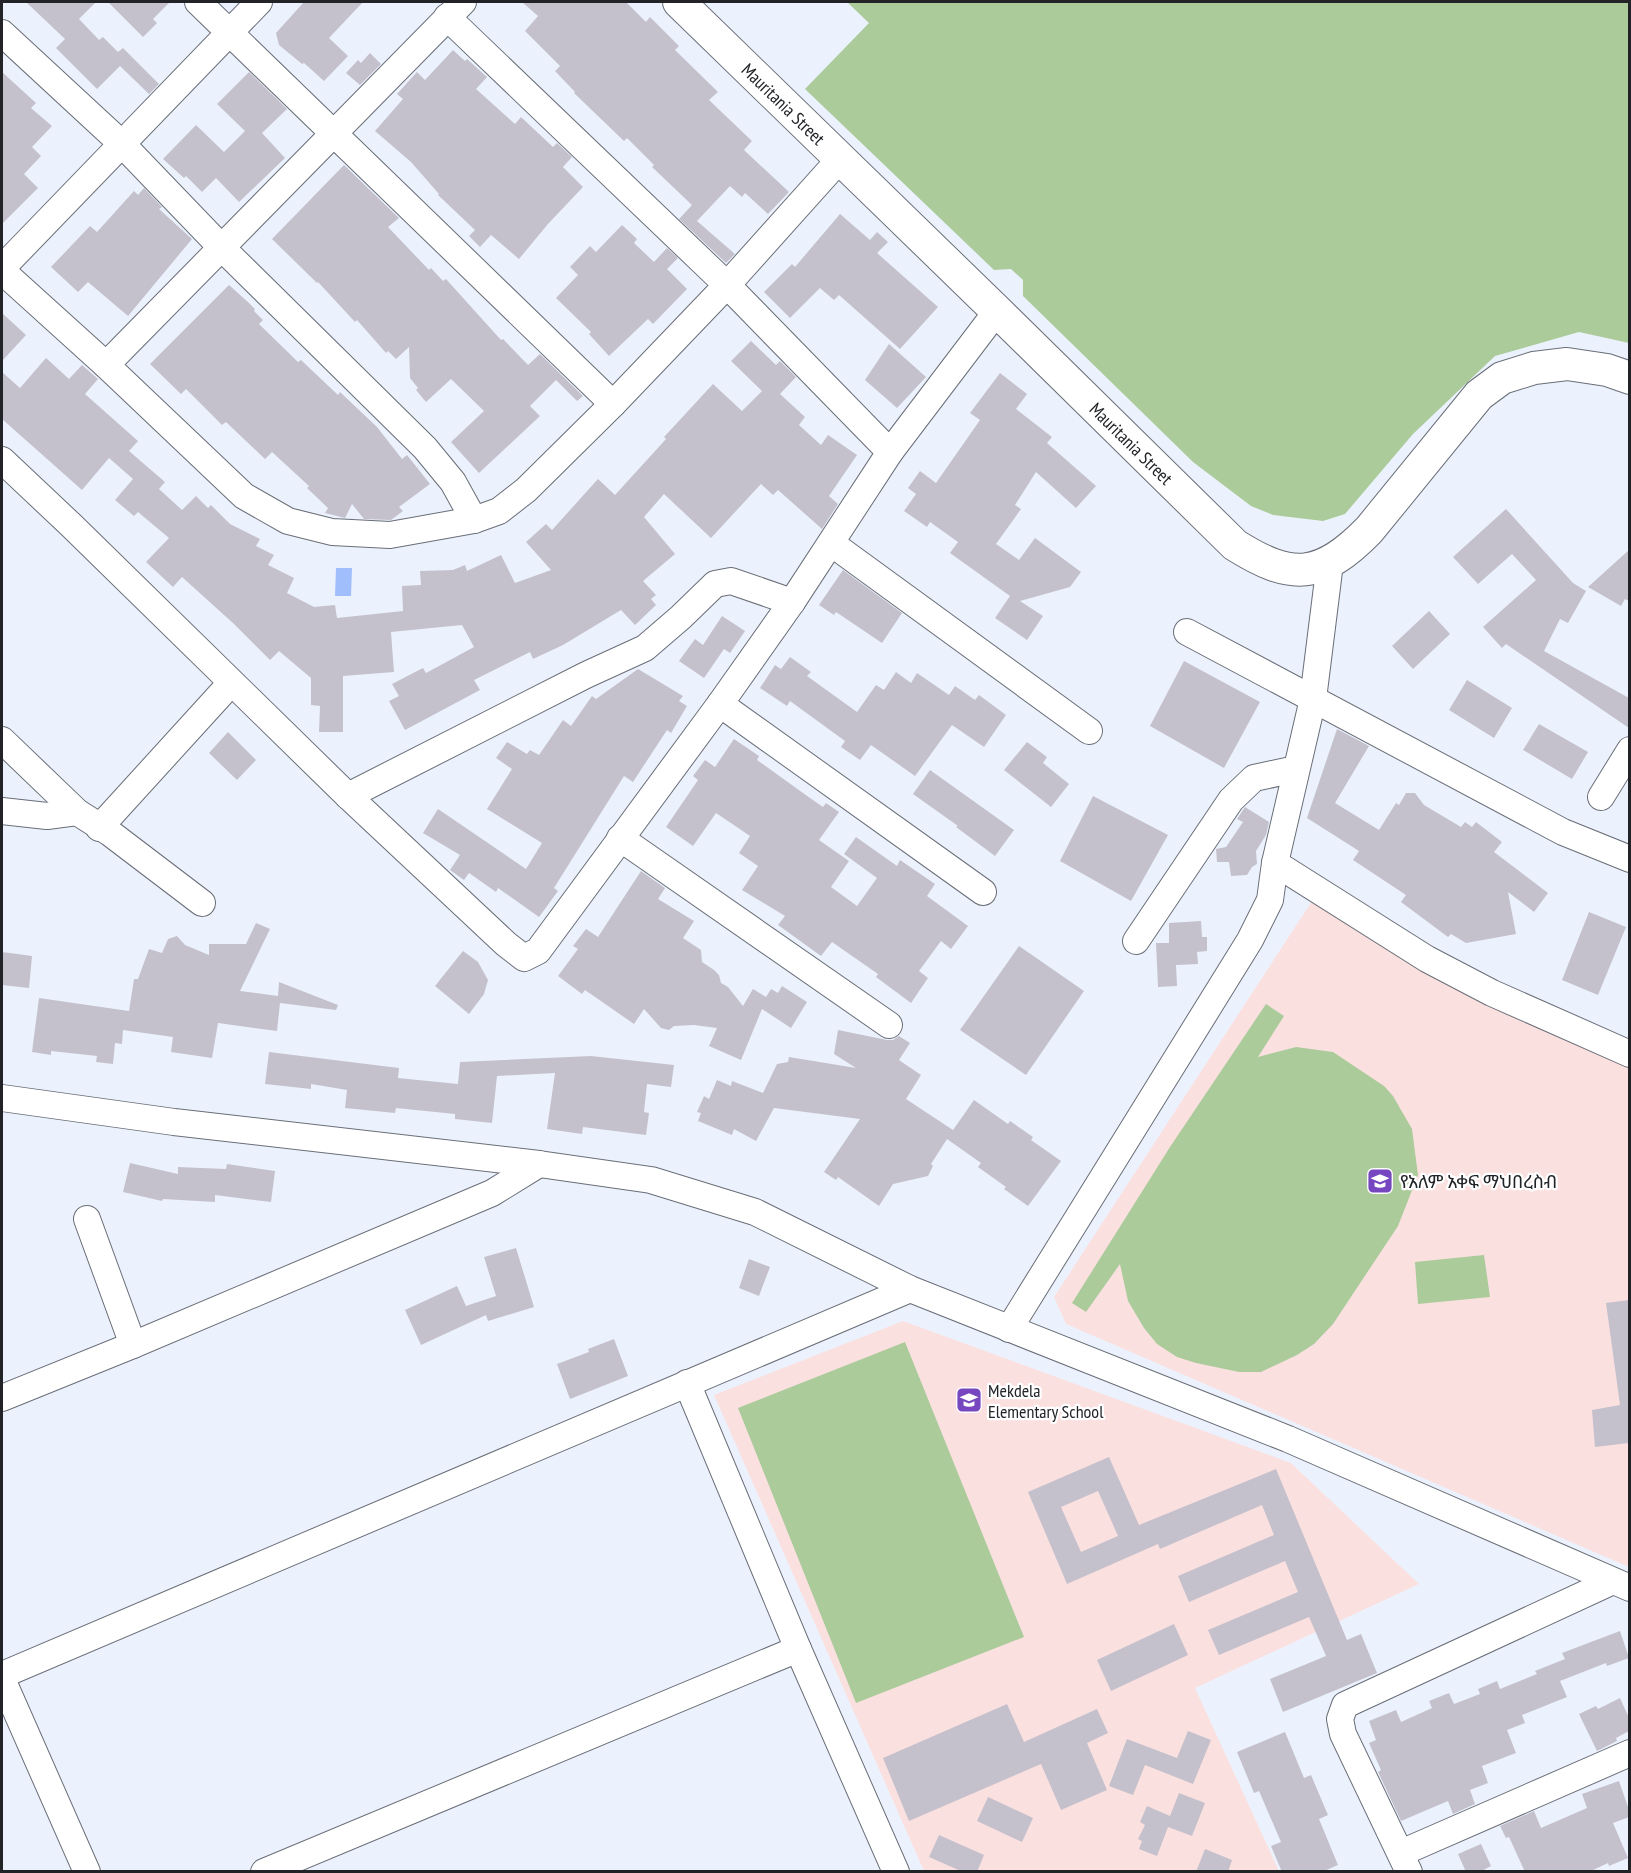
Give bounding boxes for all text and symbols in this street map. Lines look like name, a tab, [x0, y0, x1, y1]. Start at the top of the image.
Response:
street label: Mauritania Street	[737, 58, 830, 150]
street label: Mauritania Street	[1085, 397, 1178, 489]
school or university icon: የአለም አቀፍ ማህበረስብ	[1365, 1166, 1395, 1196]
place label: የአለም አቀፍ ማህበረስብ	[1400, 1170, 1557, 1193]
place label: Mekdela Elementary School	[988, 1379, 1104, 1423]
school or university icon: Mekdela Elementary School	[954, 1385, 984, 1415]

